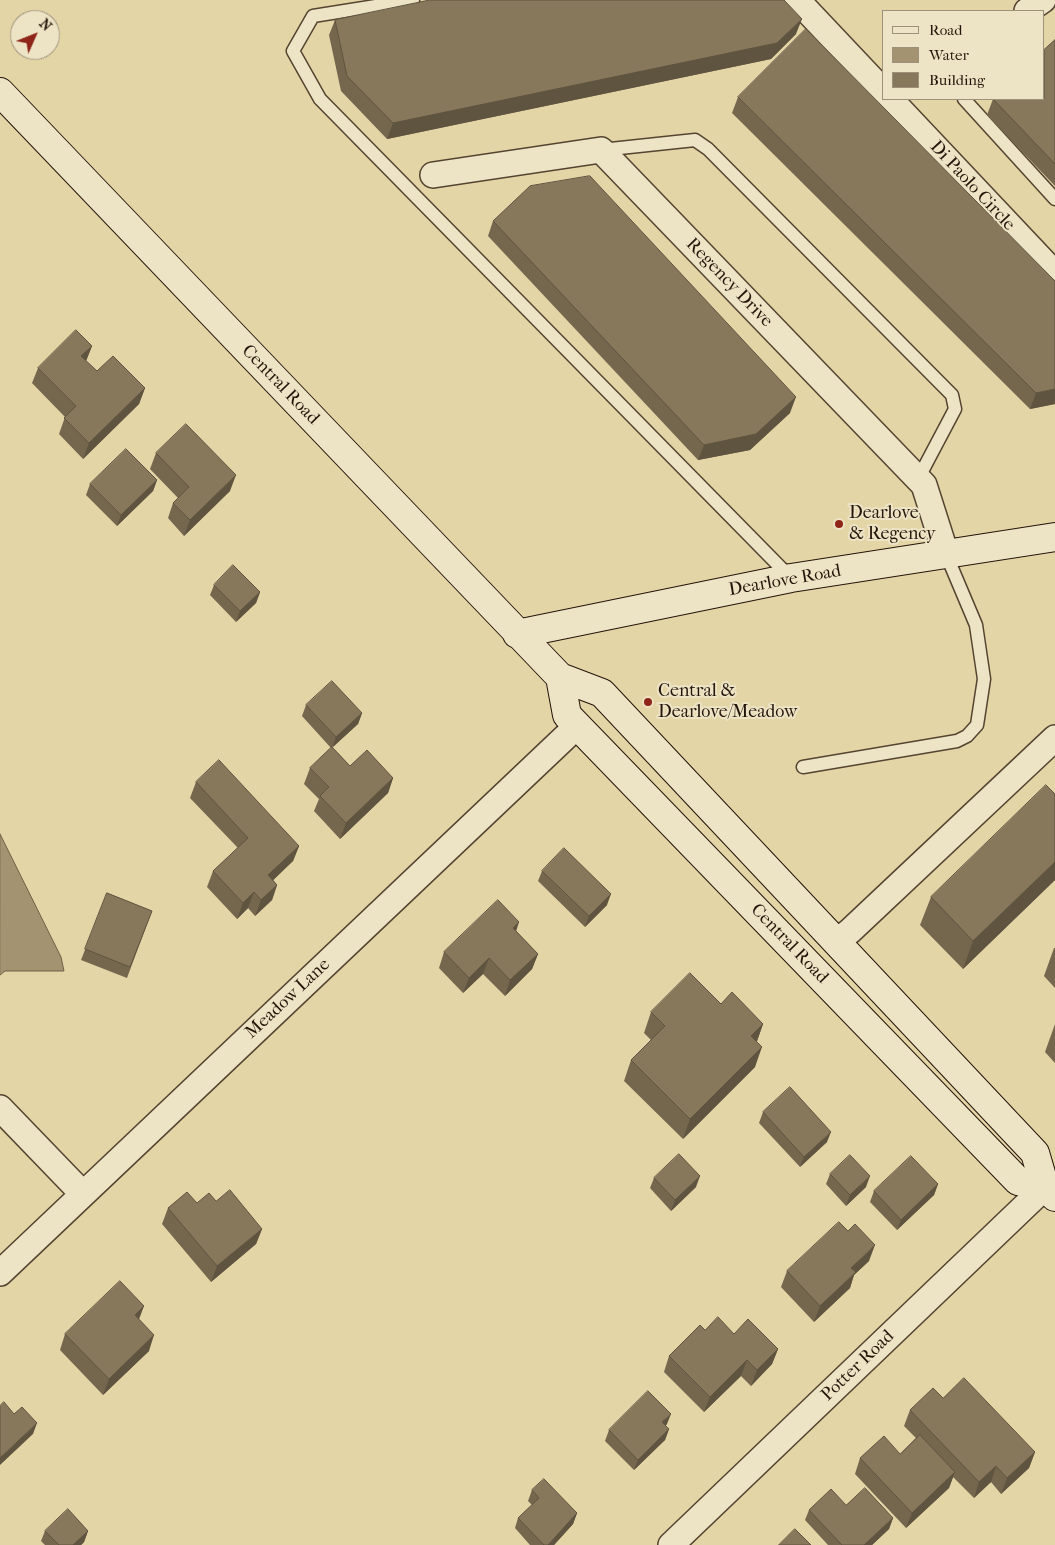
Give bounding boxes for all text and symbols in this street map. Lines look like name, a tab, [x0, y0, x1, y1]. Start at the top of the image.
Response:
north arrow	[10, 10, 60, 60]
legend	[882, 10, 1045, 100]
text: N	[36, 15, 55, 35]
text: Road	[929, 21, 962, 39]
text: Water	[929, 46, 969, 64]
text: Building	[929, 71, 985, 89]
street label: Di Paolo Circle	[925, 136, 1019, 236]
street label: Regency Drive	[681, 234, 777, 332]
street label: Central Road	[237, 341, 323, 429]
place label: Dearlove & Regency	[849, 503, 936, 546]
marker: Dearlove & Regency	[833, 518, 845, 530]
street label: Dearlove Road	[727, 560, 843, 602]
place label: Central & Dearlove/Meadow	[658, 681, 798, 724]
marker: Central & Dearlove/Meadow	[642, 696, 654, 708]
street label: Central Road	[746, 900, 832, 988]
street label: Meadow Lane	[241, 954, 335, 1044]
street label: Potter Road	[817, 1326, 899, 1406]

